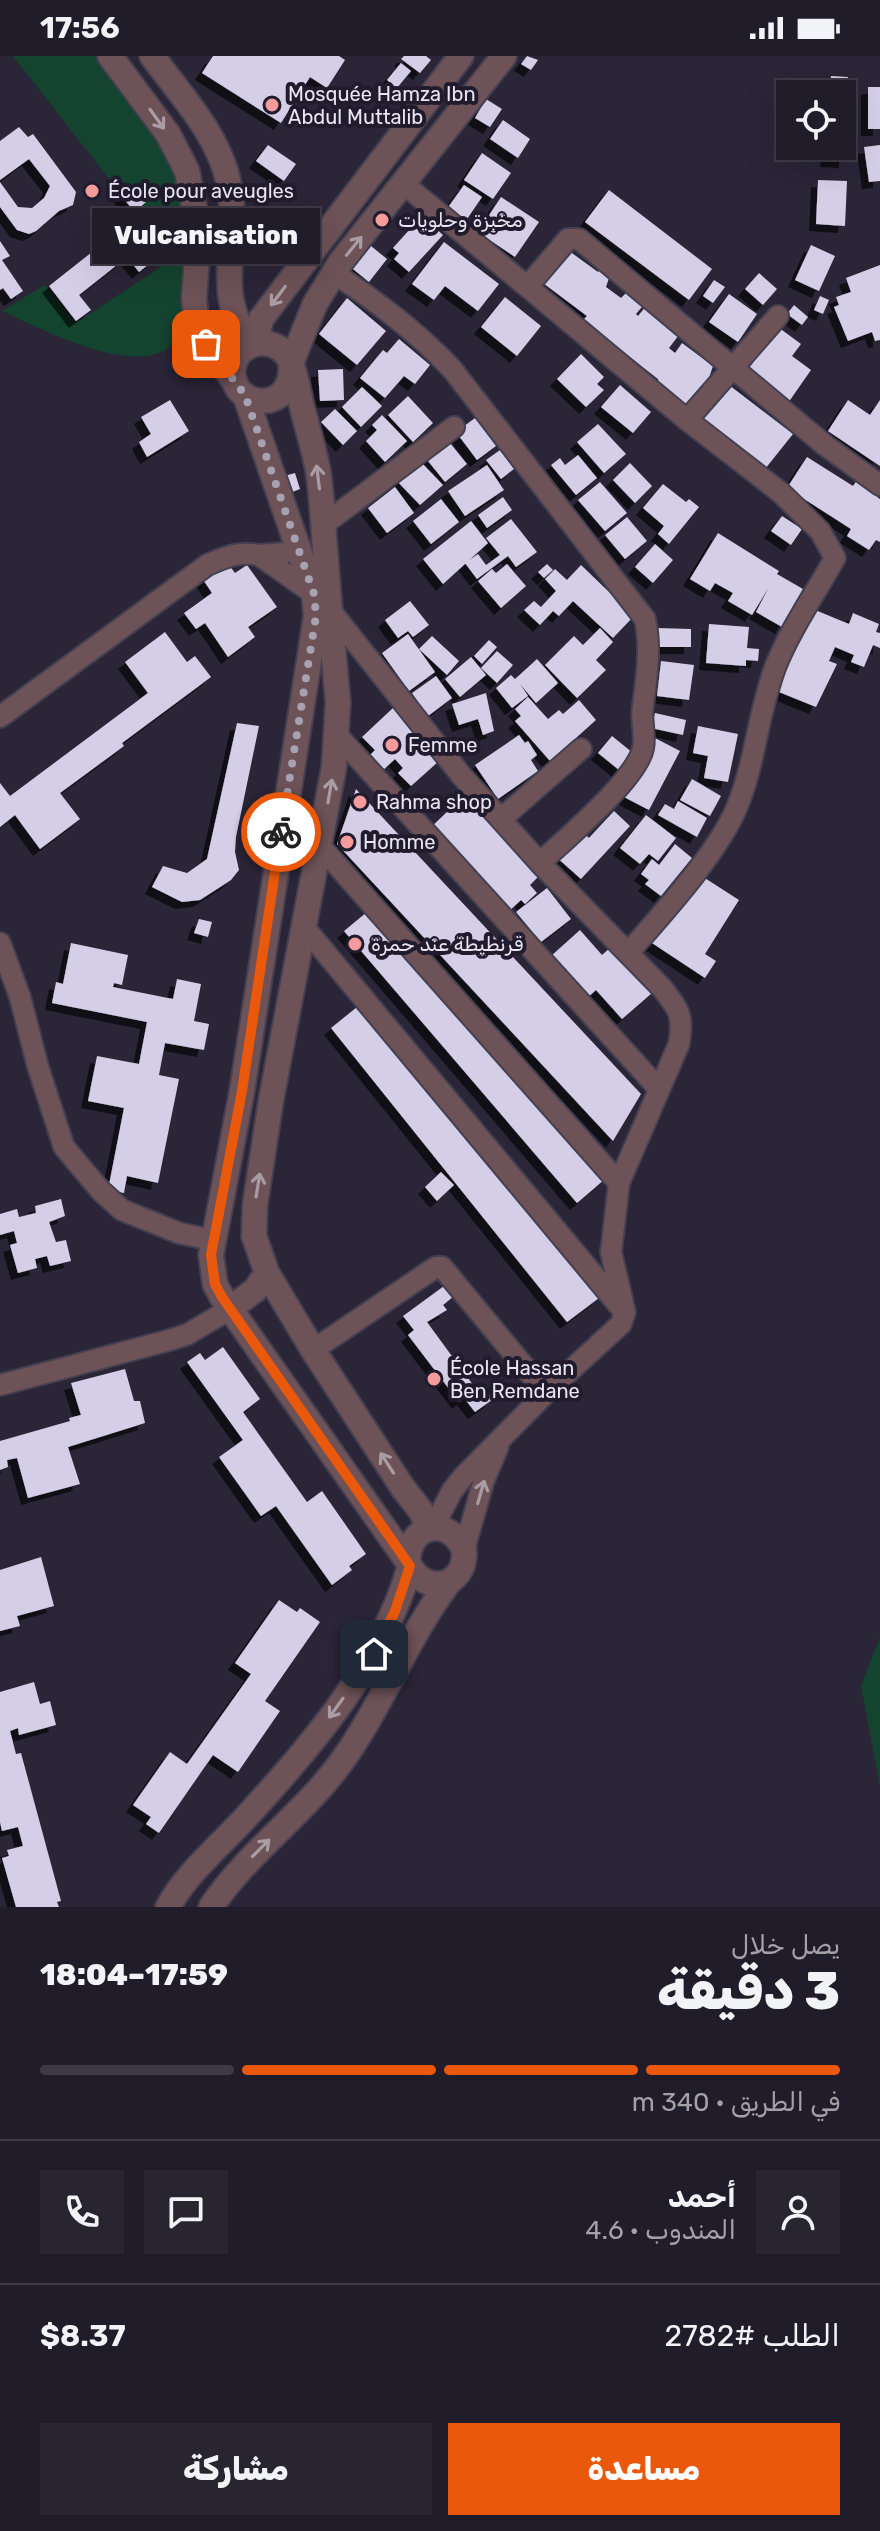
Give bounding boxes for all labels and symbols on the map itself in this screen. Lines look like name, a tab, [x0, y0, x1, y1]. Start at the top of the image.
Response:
place label: Mosquée Hamza Ibn Abdul Muttalib	[288, 82, 476, 129]
marker: Mosquée Hamza Ibn Abdul Muttalib	[263, 96, 281, 114]
one-way arrow	[148, 107, 165, 129]
place label: École pour aveugles	[108, 179, 294, 203]
marker: École pour aveugles	[83, 182, 101, 200]
callout: Vulcanisation	[92, 208, 320, 264]
place label: مخبزة وحلويات	[398, 208, 523, 232]
marker: مخبزة وحلويات	[373, 211, 391, 229]
one-way arrow	[345, 236, 363, 257]
one-way arrow	[270, 285, 287, 306]
pin	[172, 310, 240, 378]
one-way arrow	[310, 465, 325, 490]
place label: Femme	[408, 733, 477, 757]
marker: Femme	[383, 736, 401, 754]
one-way arrow	[324, 779, 339, 805]
place label: Rahma shop	[376, 790, 492, 814]
courier	[241, 792, 321, 872]
marker: Rahma shop	[351, 793, 369, 811]
place label: Homme	[363, 830, 436, 854]
marker: Homme	[338, 833, 356, 851]
place label: قرنطيطة عند حمرة	[371, 932, 523, 956]
marker: قرنطيطة عند حمرة	[346, 935, 364, 953]
one-way arrow	[251, 1173, 266, 1198]
place label: École Hassan Ben Remdane	[450, 1356, 580, 1403]
marker: École Hassan Ben Remdane	[425, 1370, 443, 1388]
one-way arrow	[379, 1453, 396, 1475]
one-way arrow	[474, 1479, 489, 1505]
pin	[340, 1620, 408, 1688]
one-way arrow	[328, 1697, 344, 1719]
one-way arrow	[252, 1838, 271, 1858]

